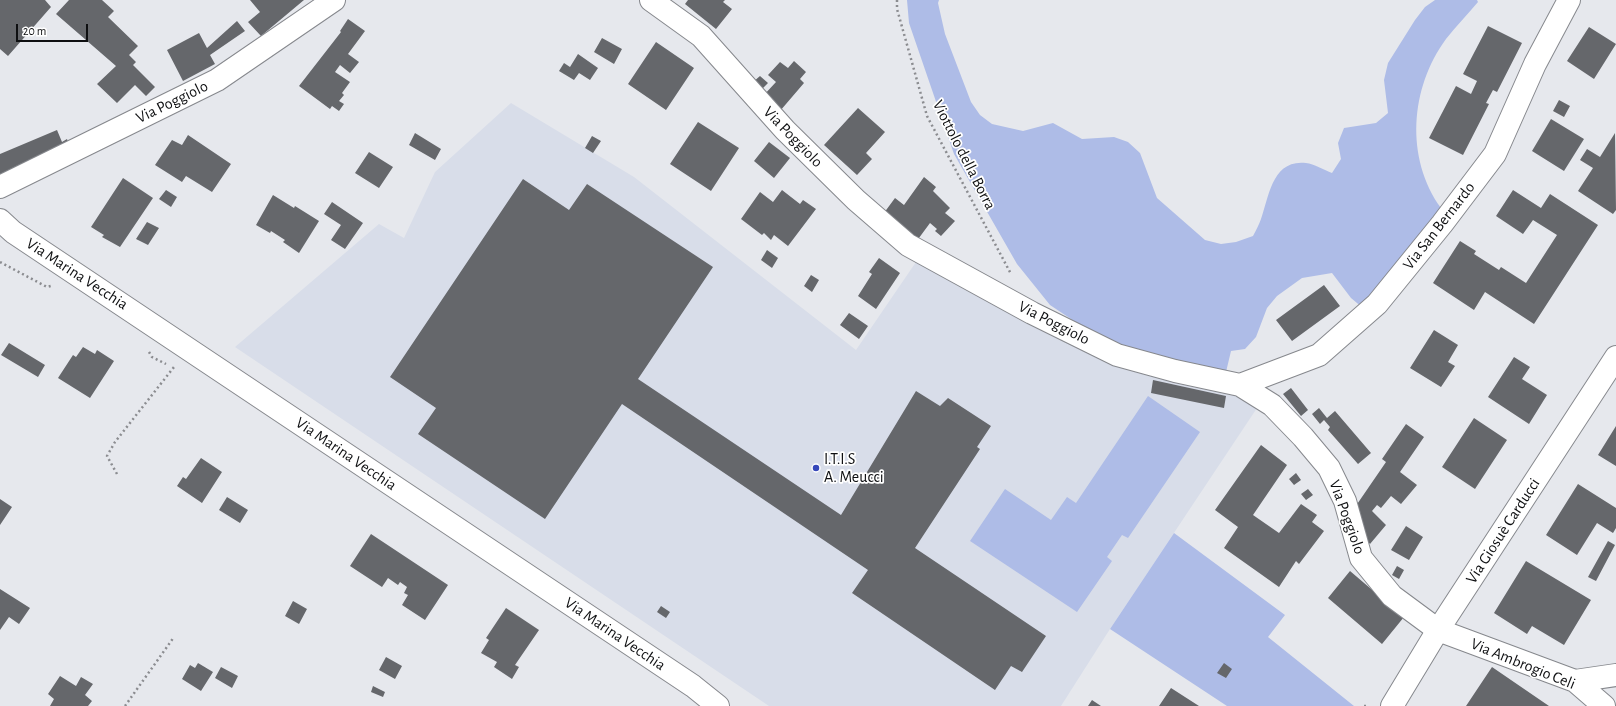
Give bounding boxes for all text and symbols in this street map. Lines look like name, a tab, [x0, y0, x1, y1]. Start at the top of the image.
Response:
scale bar	[18, 16, 90, 42]
text: 20 m	[23, 25, 46, 37]
street label: Via Poggiolo	[133, 76, 211, 128]
street label: Viottolo della Borra	[928, 97, 1000, 213]
street label: Via Poggiolo	[759, 102, 827, 172]
street label: Via San Bernardo	[1399, 178, 1479, 274]
street label: Via Marina Vecchia	[22, 234, 132, 314]
street label: Via Poggiolo	[1015, 297, 1093, 349]
street label: Via Marina Vecchia	[292, 413, 400, 495]
place label: I.T.I.S A. Meucci	[824, 449, 884, 487]
marker: I.T.I.S A. Meucci	[811, 463, 821, 473]
street label: Via Giosuè Carducci	[1462, 475, 1544, 587]
street label: Via Poggiolo	[1325, 477, 1369, 557]
street label: Via Marina Vecchia	[561, 593, 669, 675]
street label: Via Ambrogio Celi	[1468, 634, 1578, 694]

